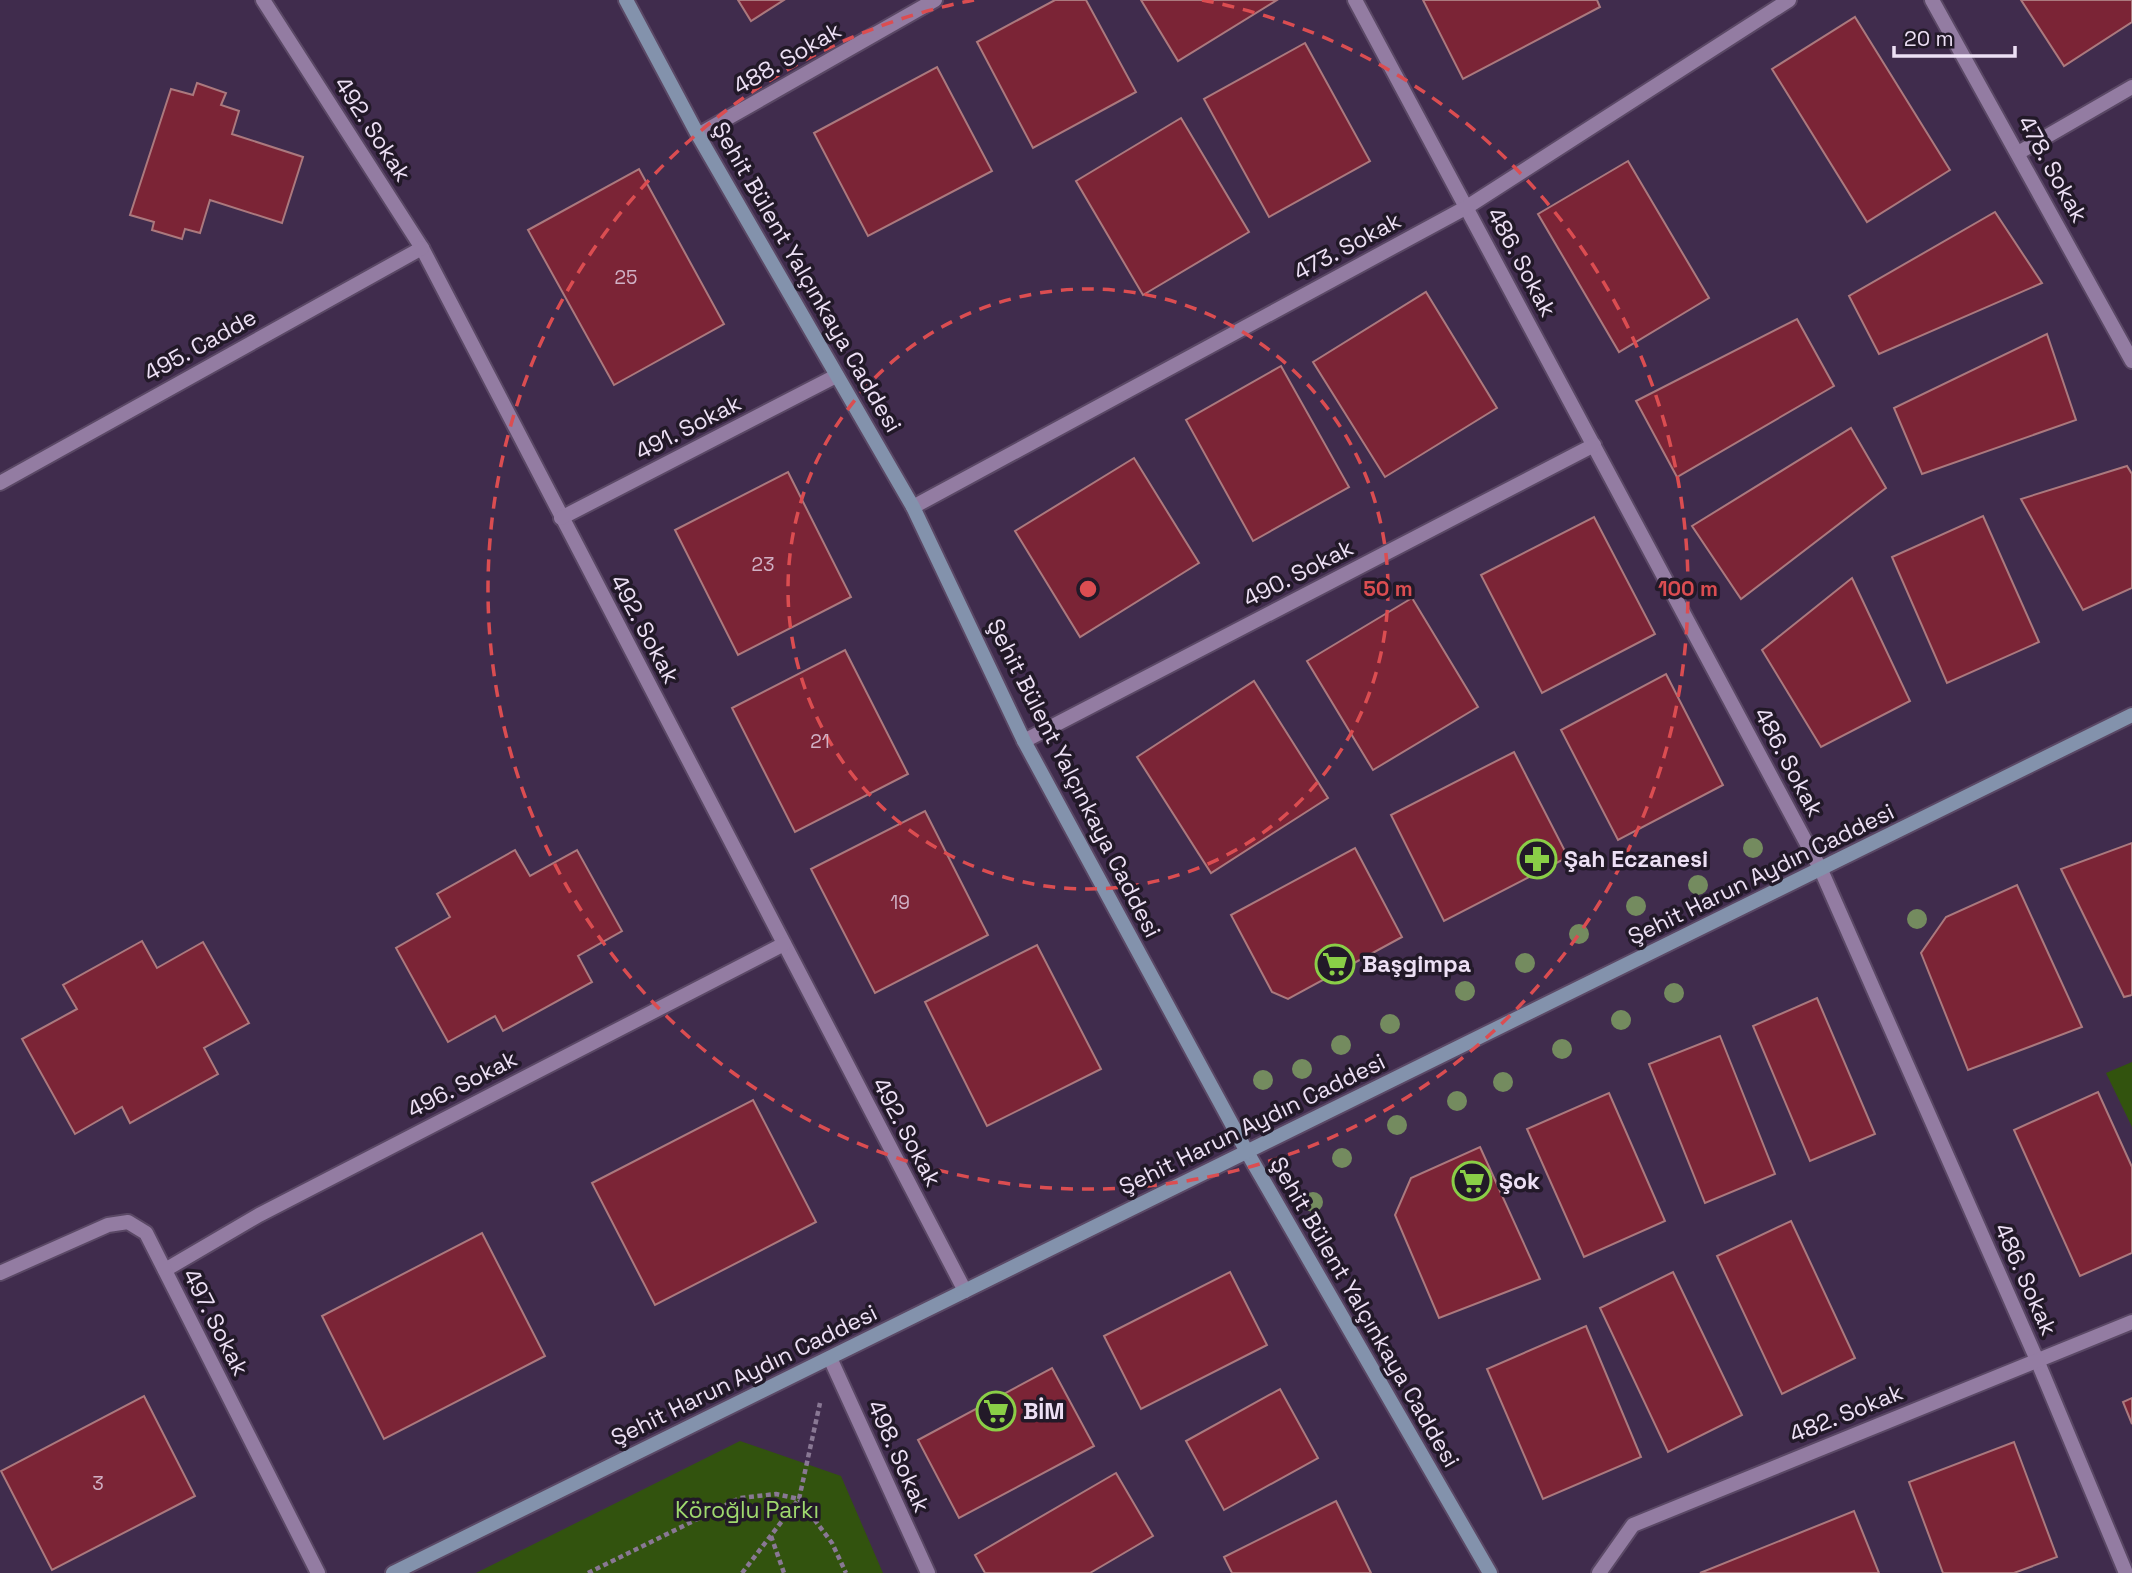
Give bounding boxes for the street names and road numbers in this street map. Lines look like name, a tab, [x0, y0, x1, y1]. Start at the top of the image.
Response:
street label: 488. Sokak	[728, 15, 846, 101]
street label: 492. Sokak	[328, 71, 418, 187]
street label: 478. Sokak	[2011, 110, 2095, 228]
street label: Şehit Bülent Yalçınkaya Caddesi	[706, 116, 908, 438]
street label: 486. Sokak	[1481, 202, 1563, 322]
street label: 473. Sokak	[1288, 205, 1406, 287]
street label: 495. Cadde	[138, 302, 262, 388]
street label: 491. Sokak	[630, 388, 746, 466]
street label: 490. Sokak	[1238, 532, 1358, 614]
street label: 492. Sokak	[604, 569, 686, 689]
street label: Şehit Bülent Yalçınkaya Caddesi	[980, 614, 1168, 942]
street label: 486. Sokak	[1748, 702, 1830, 822]
street label: Şehit Harun Aydın Caddesi	[1623, 796, 1899, 952]
street label: 496. Sokak	[402, 1044, 522, 1124]
street label: Şehit Harun Aydın Caddesi	[1114, 1046, 1390, 1202]
street label: 492. Sokak	[866, 1072, 948, 1192]
street label: Şehit Bülent Yalçınkaya Caddesi	[1264, 1151, 1466, 1473]
street label: 486. Sokak	[1988, 1218, 2064, 1340]
street label: 497. Sokak	[176, 1263, 256, 1381]
street label: Şehit Harun Aydın Caddesi	[606, 1297, 882, 1453]
street label: 482. Sokak	[1785, 1377, 1907, 1449]
street label: 498. Sokak	[861, 1395, 937, 1517]

